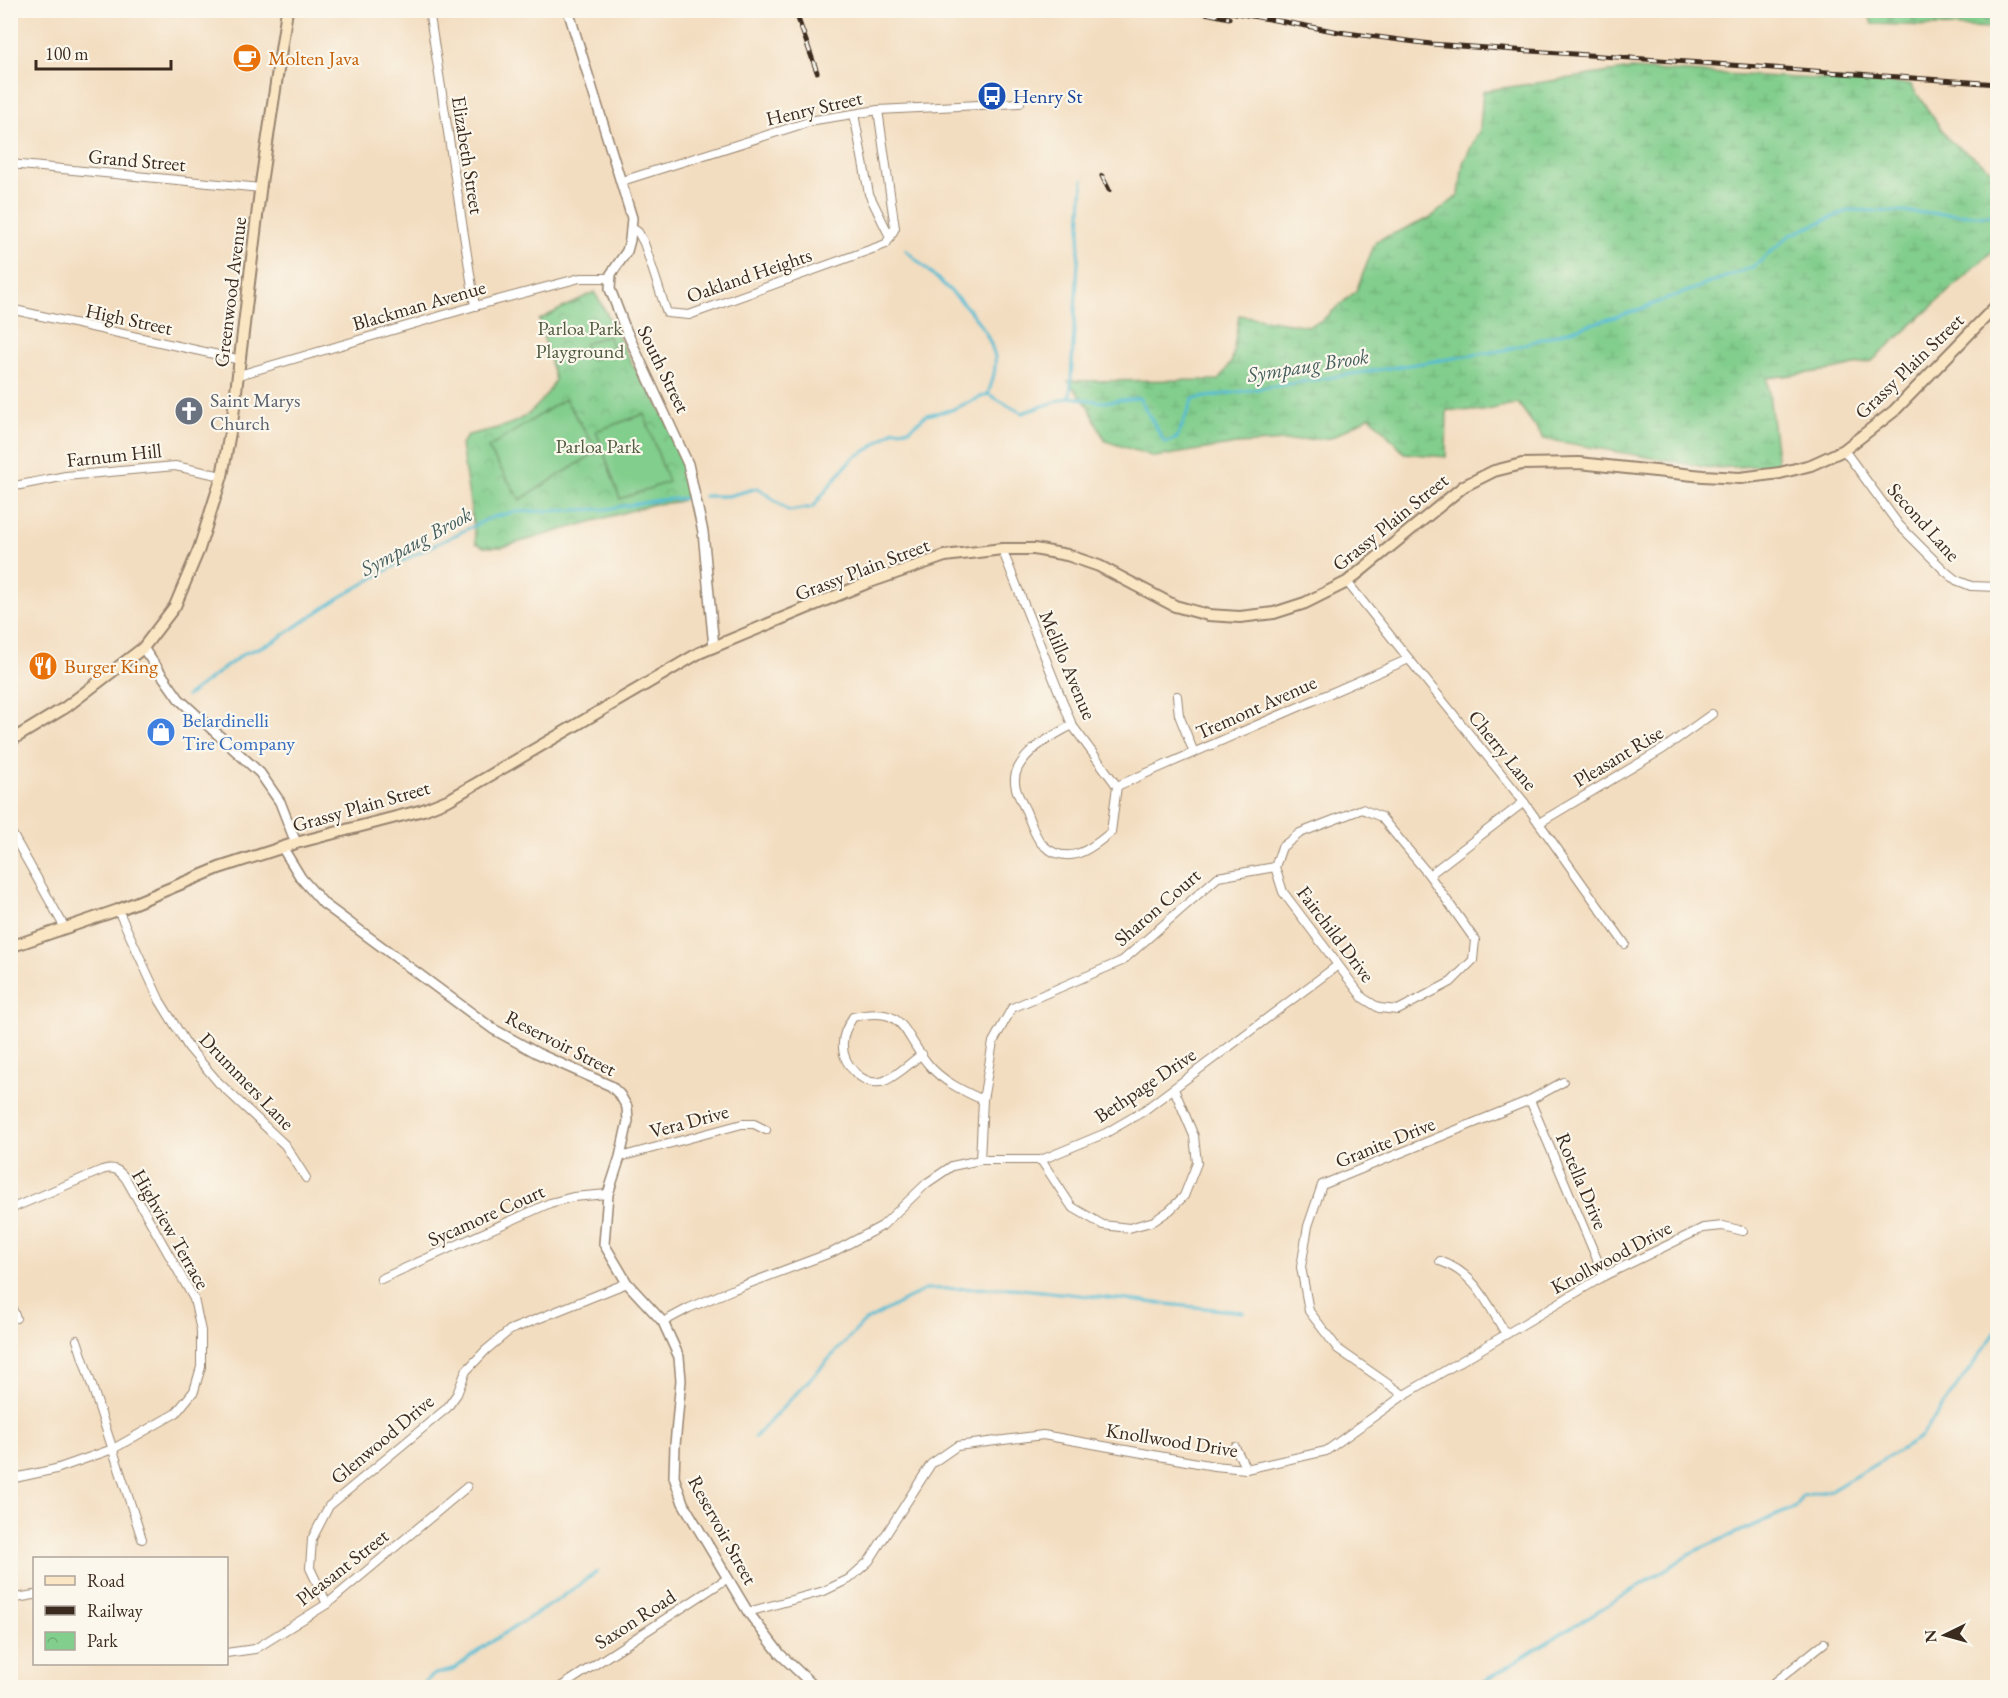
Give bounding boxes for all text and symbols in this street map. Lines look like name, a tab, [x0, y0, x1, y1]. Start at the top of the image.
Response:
scale bar	[36, 33, 171, 71]
text: 100 m	[45, 42, 89, 65]
cafe icon: Molten Java	[231, 42, 263, 74]
place label: Molten Java	[268, 45, 359, 71]
bus stop icon: Henry St	[976, 80, 1008, 112]
place label: Henry St	[1013, 83, 1083, 109]
street label: Henry Street	[763, 84, 865, 132]
street label: Elizabeth Street	[446, 94, 490, 217]
street label: Grand Street	[87, 143, 188, 177]
street label: Greenwood Avenue	[208, 215, 252, 369]
street label: Oakland Heights	[683, 241, 815, 309]
street label: Blackman Avenue	[349, 273, 489, 336]
street label: High Street	[83, 297, 175, 341]
street label: Grassy Plain Street	[1849, 307, 1970, 425]
park label: Parloa Park Playground	[536, 315, 625, 364]
street label: South Street	[632, 321, 697, 418]
water label: Sympaug Brook	[1244, 342, 1371, 388]
place label: Saint Marys Church	[210, 387, 301, 436]
church icon: Saint Marys Church	[173, 395, 205, 427]
park label: Parloa Park	[555, 433, 641, 459]
street label: Farnum Hill	[65, 437, 163, 473]
street label: Grassy Plain Street	[1327, 467, 1454, 577]
street label: Second Lane	[1882, 477, 1966, 567]
water label: Sympaug Brook	[355, 500, 477, 582]
street label: Grassy Plain Street	[791, 531, 934, 607]
street label: Melillo Avenue	[1033, 607, 1103, 724]
restaurant icon: Burger King	[27, 650, 59, 682]
place label: Burger King	[64, 653, 158, 679]
street label: Tremont Avenue	[1192, 669, 1321, 745]
street label: Cherry Lane	[1463, 704, 1544, 796]
place label: Belardinelli Tire Company	[182, 707, 295, 756]
shop icon: Belardinelli Tire Company	[145, 716, 177, 748]
street label: Pleasant Rise	[1568, 719, 1668, 793]
street label: Grassy Plain Street	[289, 774, 433, 838]
street label: Sharon Court	[1108, 862, 1206, 952]
street label: Fairchild Drive	[1291, 881, 1381, 988]
street label: Reservoir Street	[501, 1004, 621, 1082]
street label: Drummers Lane	[194, 1027, 300, 1136]
street label: Bethpage Drive	[1089, 1041, 1201, 1129]
street label: Vera Drive	[647, 1098, 731, 1144]
street label: Granite Drive	[1331, 1110, 1439, 1174]
street label: Rotella Drive	[1550, 1129, 1614, 1233]
street label: Highview Terrace	[126, 1164, 216, 1294]
street label: Sycamore Court	[424, 1177, 549, 1252]
street label: Knollwood Drive	[1546, 1214, 1676, 1300]
street label: Glenwood Drive	[325, 1388, 439, 1490]
street label: Knollwood Drive	[1104, 1417, 1240, 1463]
street label: Reservoir Street	[682, 1471, 764, 1590]
street label: Pleasant Street	[290, 1522, 394, 1611]
legend	[33, 1557, 228, 1665]
text: Road	[87, 1569, 126, 1592]
street label: Saxon Road	[589, 1583, 681, 1655]
text: Railway	[87, 1599, 143, 1622]
north arrow	[1915, 1605, 1975, 1665]
text: Park	[87, 1629, 118, 1652]
text: N	[1920, 1629, 1942, 1644]

